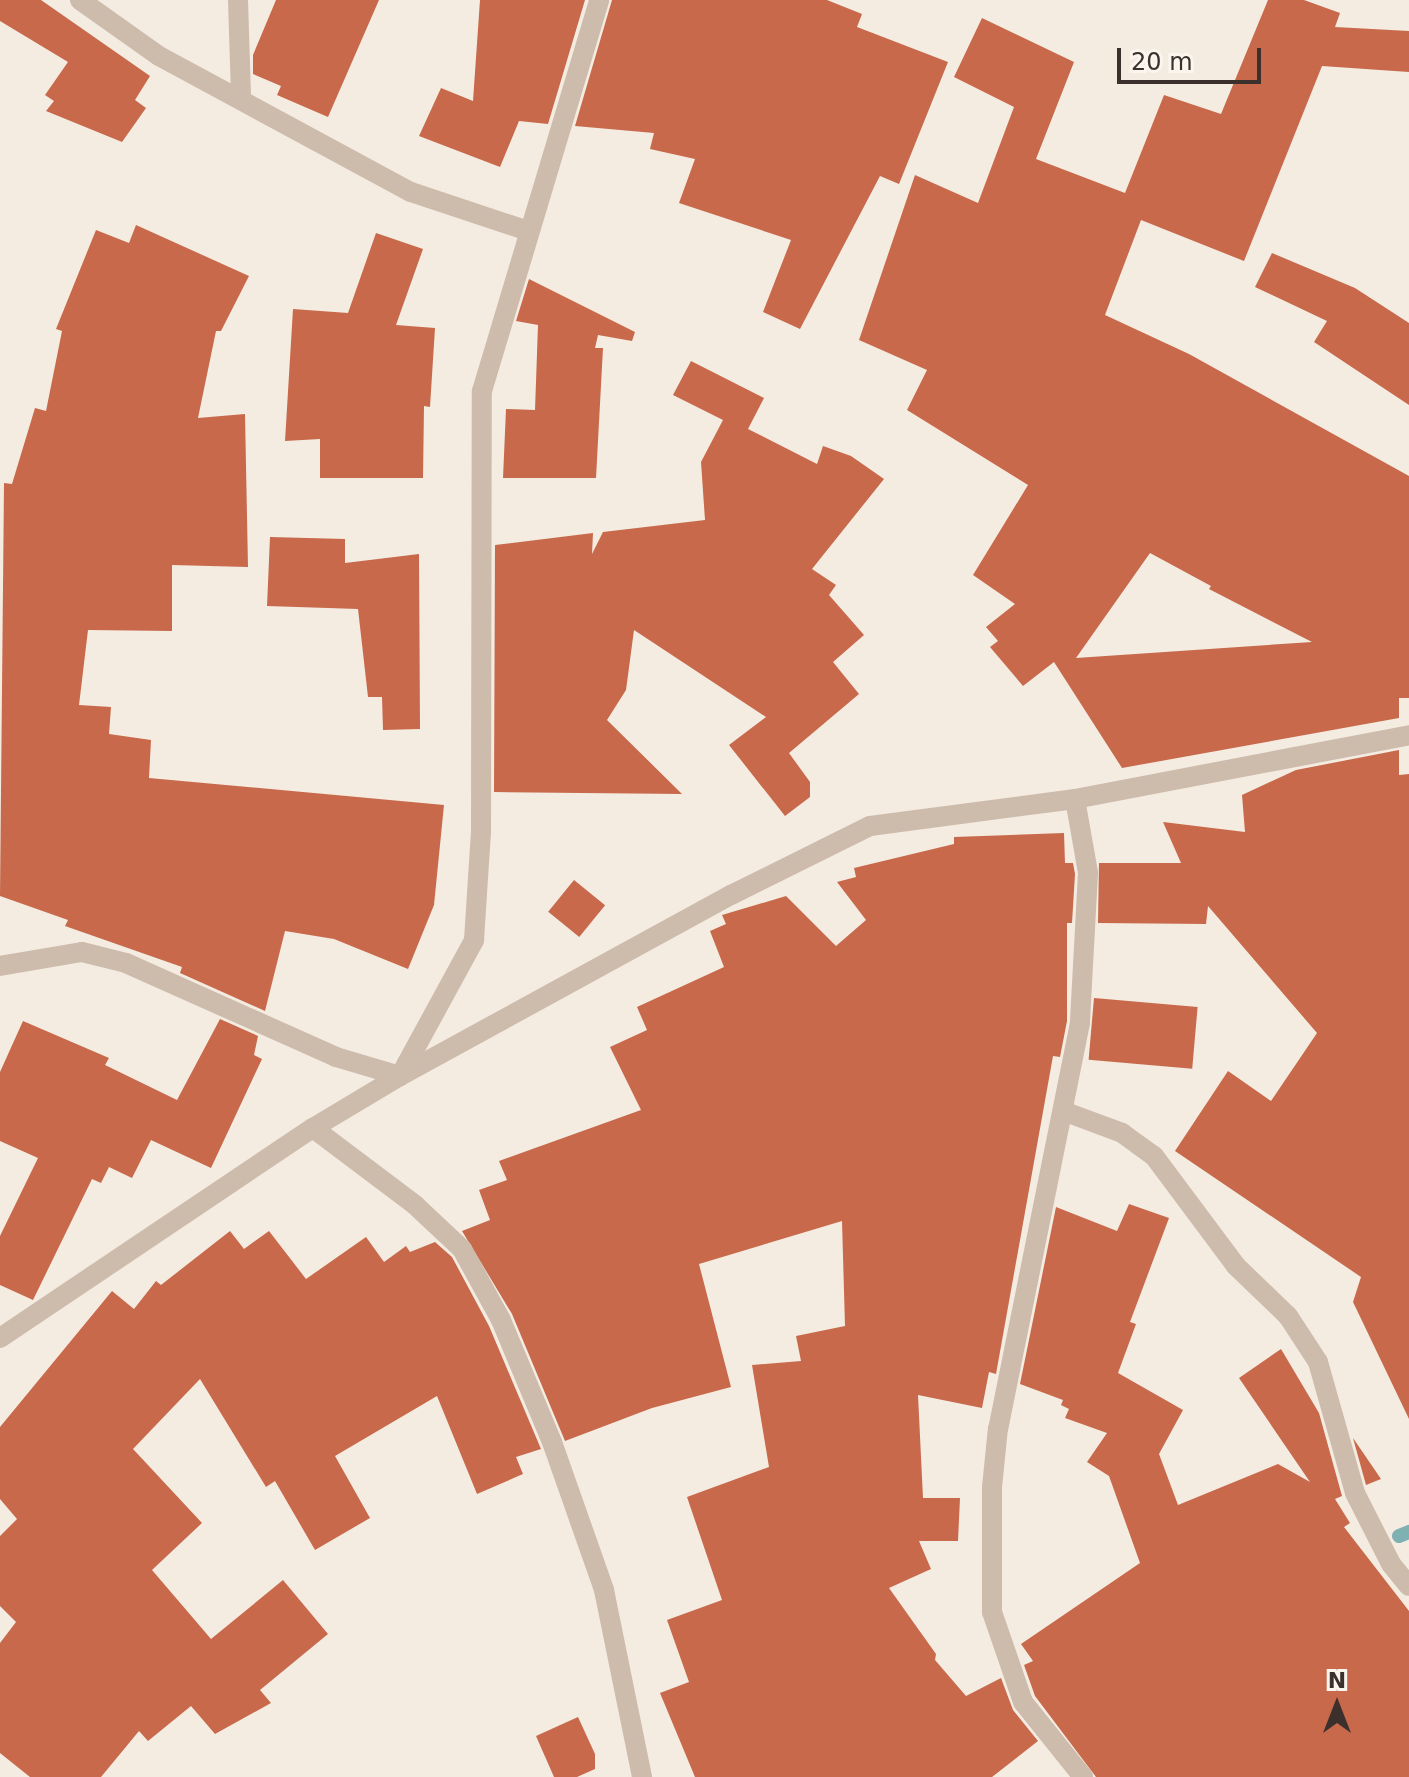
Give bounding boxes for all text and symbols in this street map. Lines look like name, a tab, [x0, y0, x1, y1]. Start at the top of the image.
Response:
scale bar	[1121, 32, 1265, 82]
text: 20 m	[1131, 48, 1193, 76]
north arrow	[1297, 1665, 1377, 1745]
text: N	[1328, 1668, 1346, 1693]

